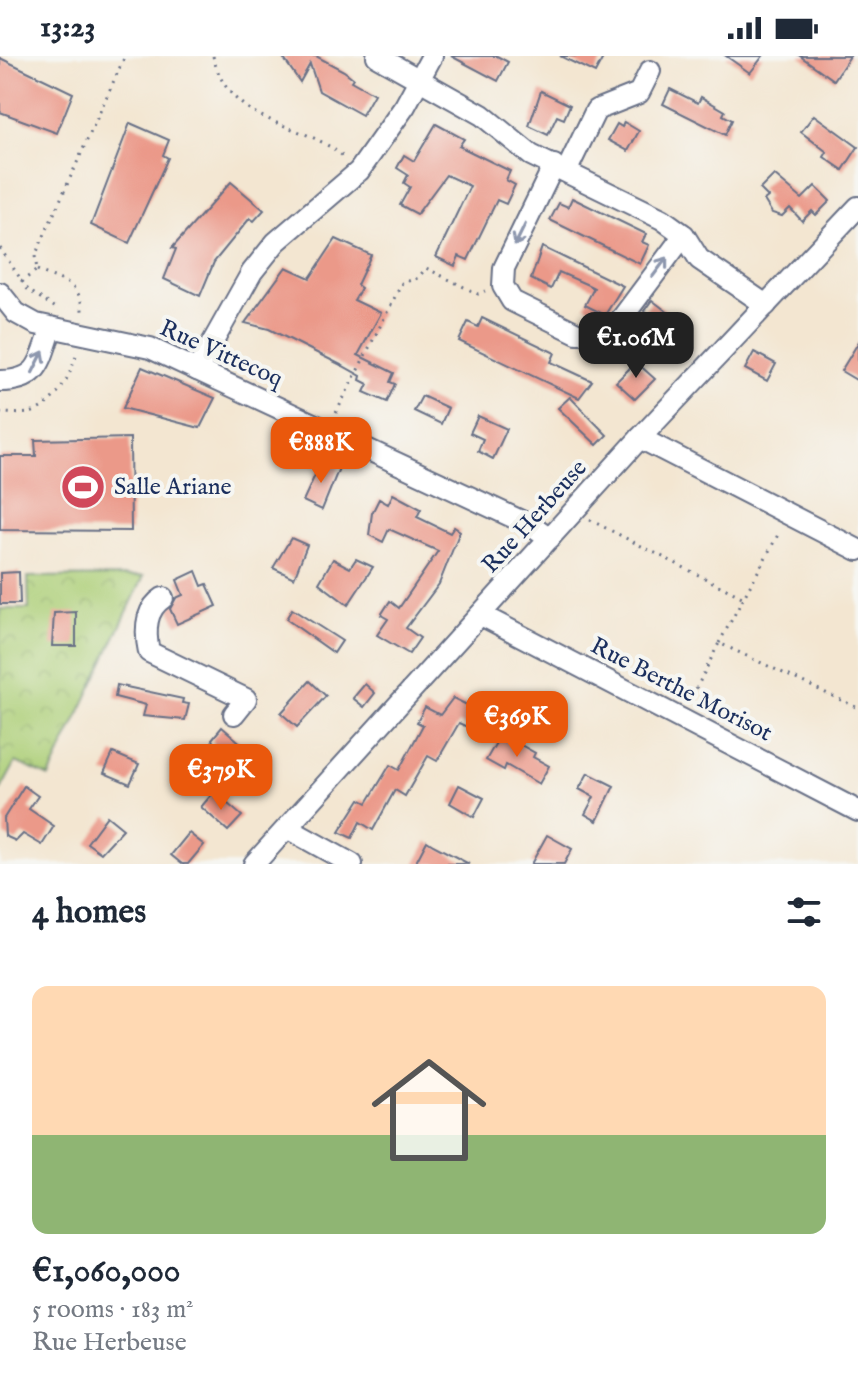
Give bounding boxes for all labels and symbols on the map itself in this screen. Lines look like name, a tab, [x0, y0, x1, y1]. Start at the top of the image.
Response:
one-way arrow	[512, 223, 527, 247]
one-way arrow	[652, 256, 669, 278]
pin: €1.06M	[571, 312, 701, 380]
street label: Rue Vittecoq	[155, 313, 288, 395]
one-way arrow	[31, 351, 46, 374]
pin: €888K	[265, 417, 377, 485]
street label: Rue Herbeuse	[476, 454, 594, 580]
sports icon: Salle Ariane	[59, 463, 107, 511]
place label: Salle Ariane	[114, 472, 232, 503]
street label: Rue Berthe Morisot	[585, 631, 777, 749]
pin: €369K	[461, 691, 573, 759]
pin: €379K	[165, 744, 277, 812]

